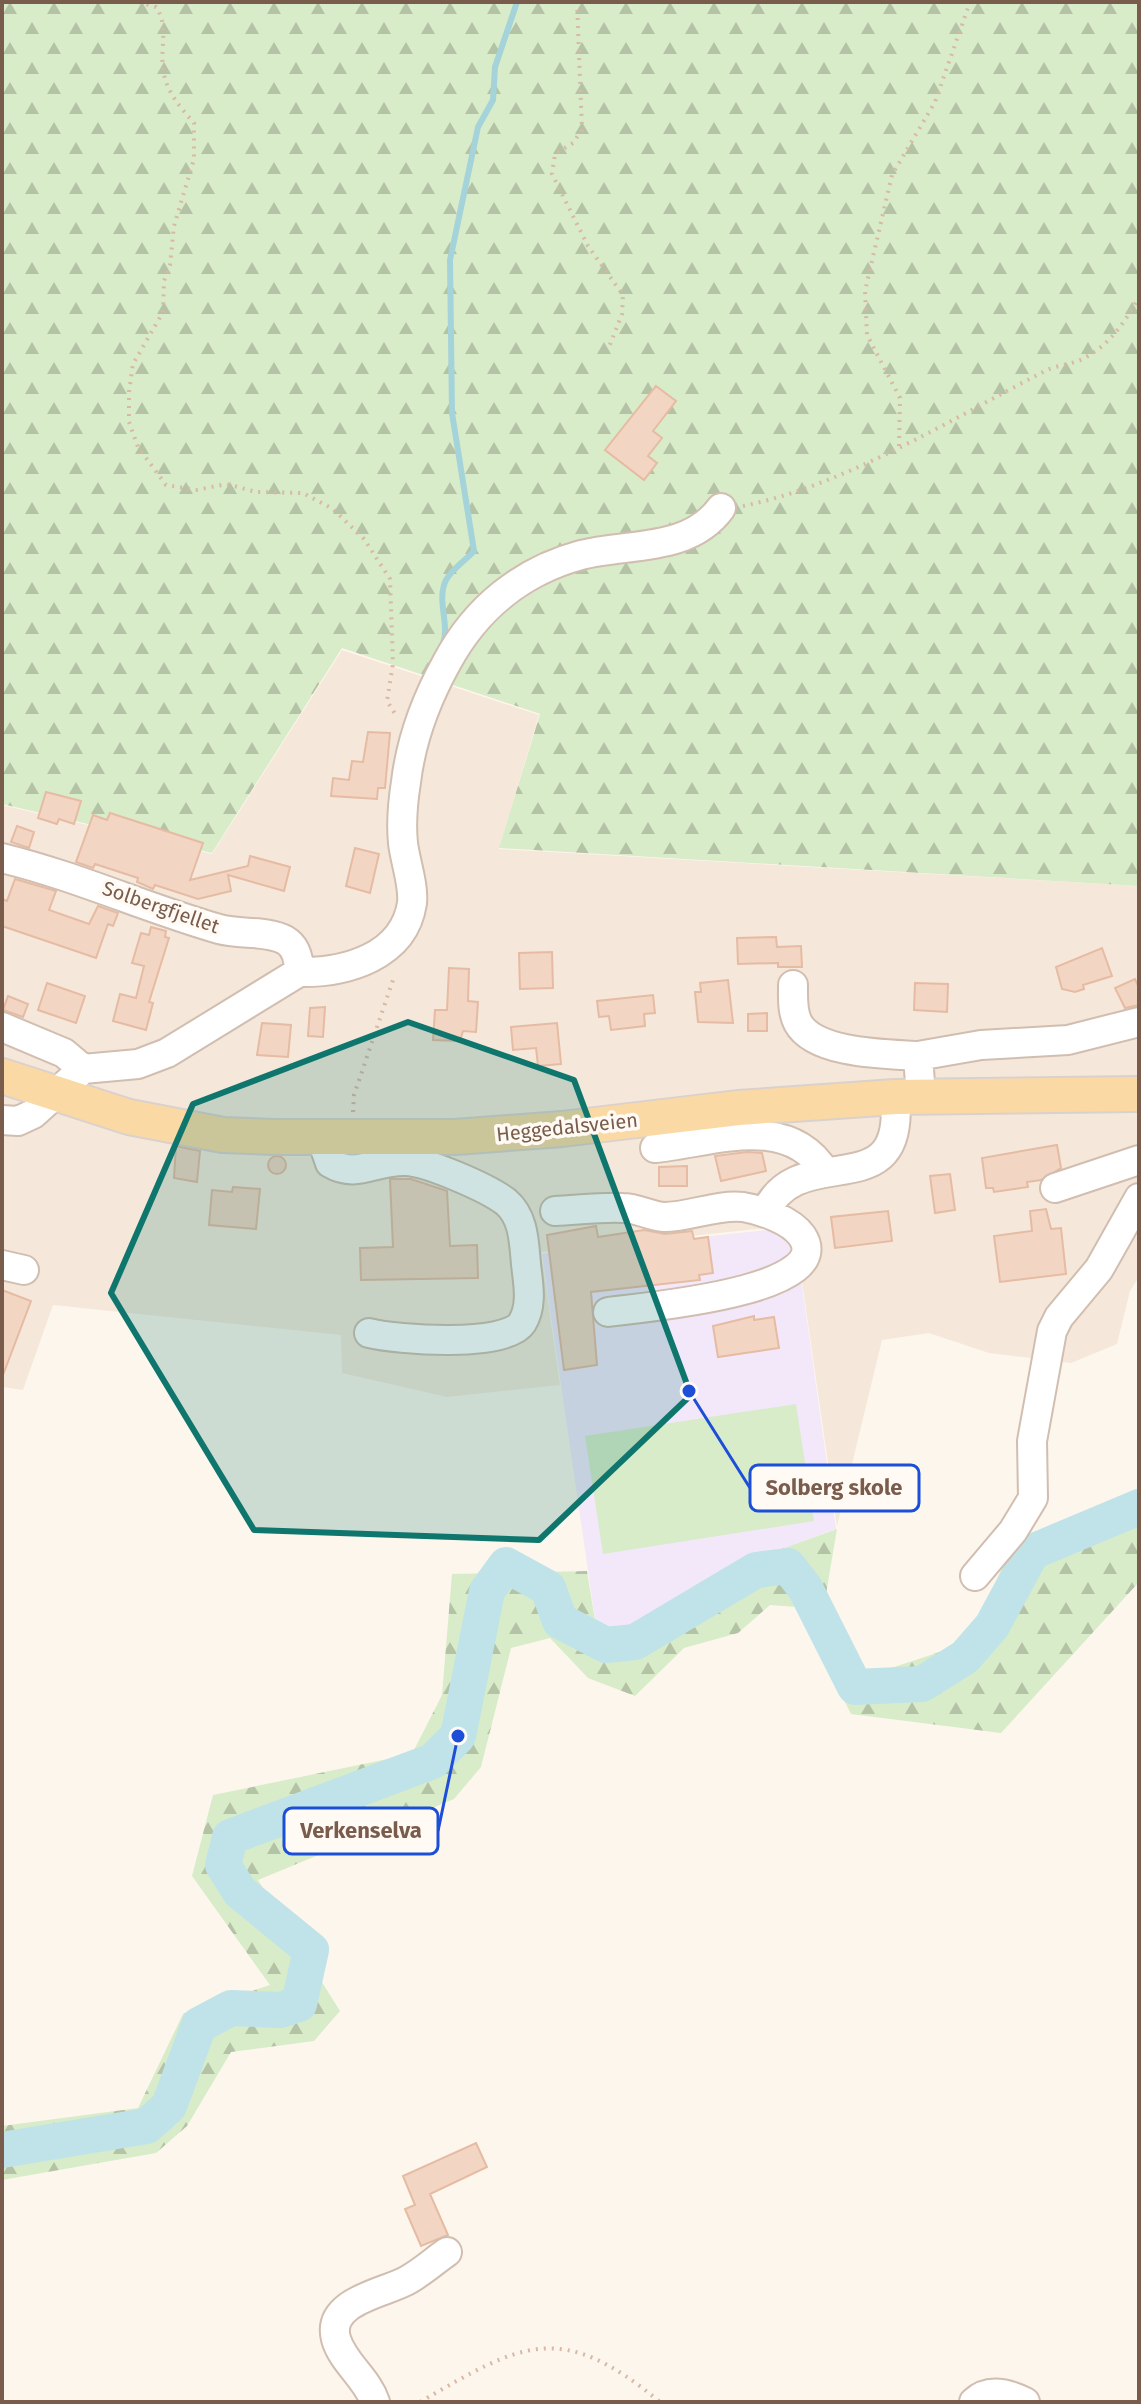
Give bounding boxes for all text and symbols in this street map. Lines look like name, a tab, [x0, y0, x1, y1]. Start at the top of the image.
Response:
street label: Solbergfjellet	[99, 876, 223, 938]
street label: Heggedalsveien	[495, 1108, 639, 1146]
callout: Solberg skole	[750, 1465, 919, 1511]
text: Solberg skole	[765, 1474, 903, 1501]
callout: Verkenselva	[284, 1808, 438, 1854]
text: Verkenselva	[299, 1817, 422, 1844]

